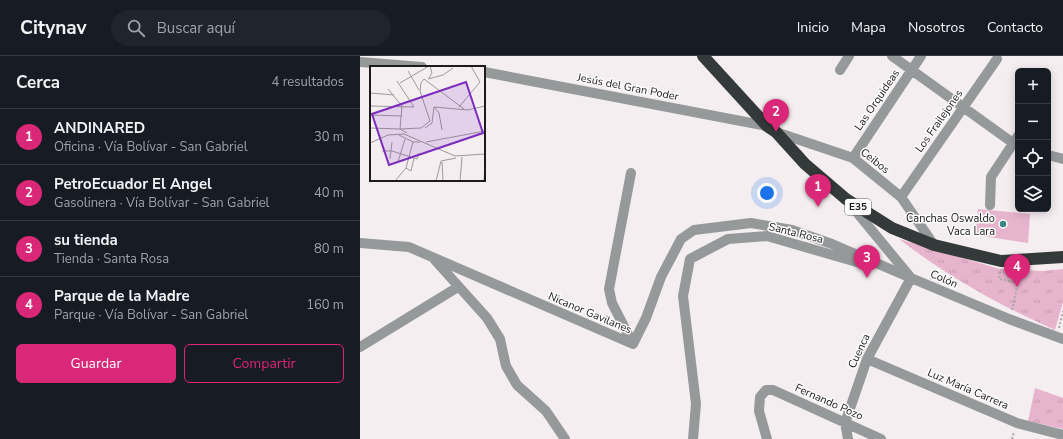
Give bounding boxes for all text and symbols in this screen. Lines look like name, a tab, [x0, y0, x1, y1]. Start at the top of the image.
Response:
search box	[111, 10, 391, 46]
text: Citynav	[20, 15, 87, 41]
icon: search	[125, 17, 147, 39]
text: Buscar aquí	[157, 18, 235, 38]
text: Inicio	[797, 18, 829, 37]
text: Mapa	[851, 18, 886, 37]
text: Nosotros	[908, 18, 965, 37]
text: Contacto	[987, 18, 1043, 37]
inset map	[370, 66, 485, 181]
street label: Las Orquideas	[851, 66, 903, 134]
map controls	[1015, 68, 1051, 212]
button: +	[1015, 68, 1051, 104]
street label: Jesús del Gran Poder	[575, 70, 680, 104]
text: Cerca	[16, 71, 60, 94]
text: 4 resultados	[272, 73, 344, 91]
street label: Los Frailejones	[912, 87, 966, 155]
pin: 2	[763, 99, 789, 132]
button: −	[1015, 104, 1051, 140]
text: ANDINARED	[54, 118, 145, 138]
text: 1	[25, 128, 33, 146]
text: 30 m	[314, 128, 344, 146]
text: Oficina · Vía Bolívar - San Gabriel	[54, 138, 248, 156]
button: locate	[1015, 140, 1051, 176]
street label: Ceibos	[857, 145, 893, 177]
text: PetroEcuador El Angel	[54, 174, 212, 194]
pin: 1	[805, 174, 831, 207]
button: layers	[1015, 176, 1051, 212]
your location	[757, 183, 777, 203]
text: 2	[25, 184, 33, 202]
text: 40 m	[314, 184, 344, 202]
text: Gasolinera · Vía Bolívar - San Gabriel	[54, 194, 269, 212]
road number: E35	[845, 199, 871, 215]
place label: Canchas Oswaldo Vaca Lara	[906, 211, 995, 239]
street label: Santa Rosa	[767, 219, 825, 247]
marker: Canchas Oswaldo Vaca Lara	[998, 219, 1008, 229]
text: su tienda	[54, 230, 118, 250]
text: 3	[25, 240, 33, 258]
text: 80 m	[314, 240, 344, 258]
pin: 3	[854, 245, 880, 278]
text: Tienda · Santa Rosa	[54, 250, 169, 268]
pin: 4	[1004, 254, 1030, 287]
street label: Colón	[928, 266, 960, 292]
text: Parque de la Madre	[54, 286, 190, 306]
street label: Nicanor Gavilanes	[546, 289, 634, 337]
text: 4	[25, 296, 33, 314]
text: 160 m	[306, 296, 344, 314]
text: Parque · Vía Bolívar - San Gabriel	[54, 306, 248, 324]
street label: Cuenca	[845, 331, 874, 371]
button: Guardar	[16, 344, 176, 383]
button: Compartir	[184, 344, 344, 383]
street label: Luz María Carrera	[925, 365, 1011, 413]
street label: Fernando Pozo	[793, 380, 865, 424]

